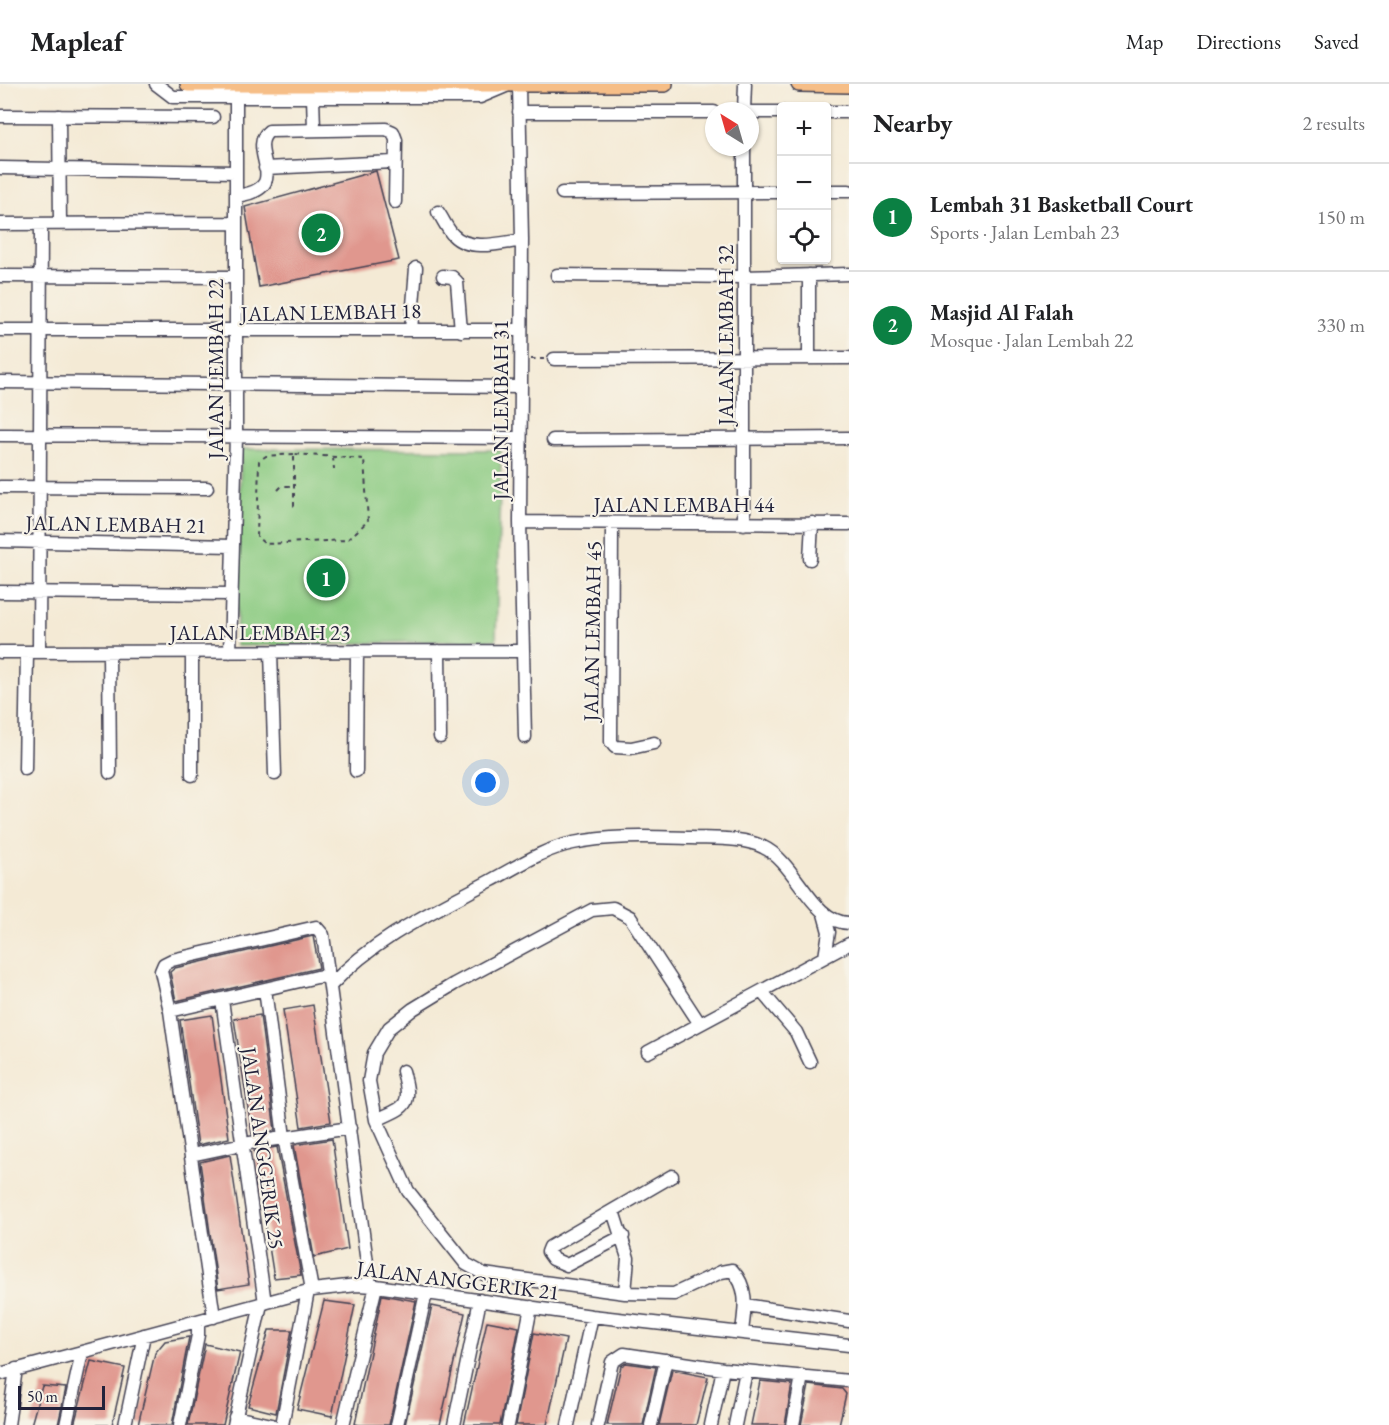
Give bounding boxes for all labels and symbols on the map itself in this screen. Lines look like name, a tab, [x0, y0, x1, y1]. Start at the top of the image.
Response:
north arrow	[705, 102, 759, 156]
pin: 2	[302, 210, 340, 256]
street label: JALAN LEMBAH 32	[712, 245, 739, 427]
street label: JALAN LEMBAH 22	[202, 279, 229, 461]
street label: JALAN LEMBAH 18	[238, 297, 422, 327]
street label: JALAN LEMBAH 31	[487, 320, 514, 502]
street label: JALAN LEMBAH 44	[592, 491, 775, 518]
street label: JALAN LEMBAH 21	[23, 509, 207, 539]
street label: JALAN LEMBAH 45	[577, 540, 607, 724]
pin: 1	[306, 556, 346, 600]
street label: JALAN LEMBAH 23	[168, 619, 350, 646]
your location	[471, 768, 500, 797]
street label: JALAN ANGGERIK 25	[235, 1043, 291, 1251]
street label: JALAN ANGGERIK 21	[353, 1254, 561, 1306]
scale bar	[18, 1383, 105, 1410]

